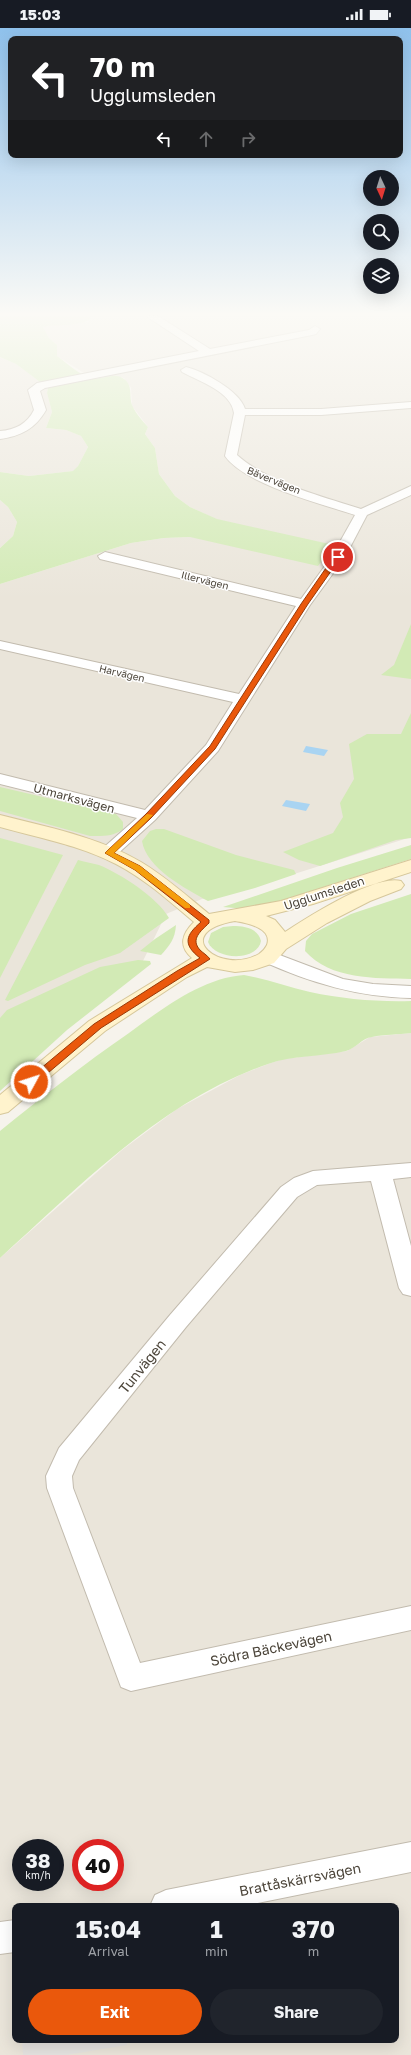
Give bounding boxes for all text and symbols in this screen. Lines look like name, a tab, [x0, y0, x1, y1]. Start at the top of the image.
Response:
text: 15:03	[20, 5, 61, 23]
text: 70 m	[90, 50, 155, 83]
icon: left	[24, 52, 76, 104]
text: Ugglumsleden	[90, 84, 216, 106]
icon: left	[153, 128, 175, 150]
icon: ahead	[195, 128, 217, 150]
icon: right	[237, 128, 259, 150]
north arrow	[363, 170, 399, 206]
map controls	[363, 170, 399, 294]
button: search	[363, 214, 399, 250]
button: layers	[363, 258, 399, 294]
street label: Bävervägen	[245, 464, 303, 496]
pin	[321, 540, 355, 574]
icon: arrive	[327, 546, 349, 568]
street label: Illervägen	[180, 568, 230, 592]
street label: Harvägen	[98, 662, 146, 684]
street label: Utmarksvägen	[32, 780, 116, 816]
street label: Ugglumsleden	[282, 873, 366, 913]
position arrow	[10, 1061, 52, 1103]
street label: Tunvägen	[115, 1335, 169, 1397]
street label: Södra Bäckevägen	[209, 1627, 333, 1669]
speed limit sign: 40	[72, 1839, 124, 1891]
text: 38	[25, 1848, 50, 1872]
street label: Brattåskärrsvägen	[238, 1859, 362, 1899]
text: km/h	[25, 1869, 51, 1881]
text: 15:04	[76, 1914, 141, 1943]
text: 1	[210, 1914, 223, 1943]
text: 370	[292, 1914, 335, 1943]
text: Arrival	[88, 1943, 129, 1959]
text: min	[205, 1943, 228, 1959]
text: m	[308, 1943, 319, 1959]
button: Exit	[28, 1989, 202, 2035]
button: Share	[210, 1989, 383, 2035]

